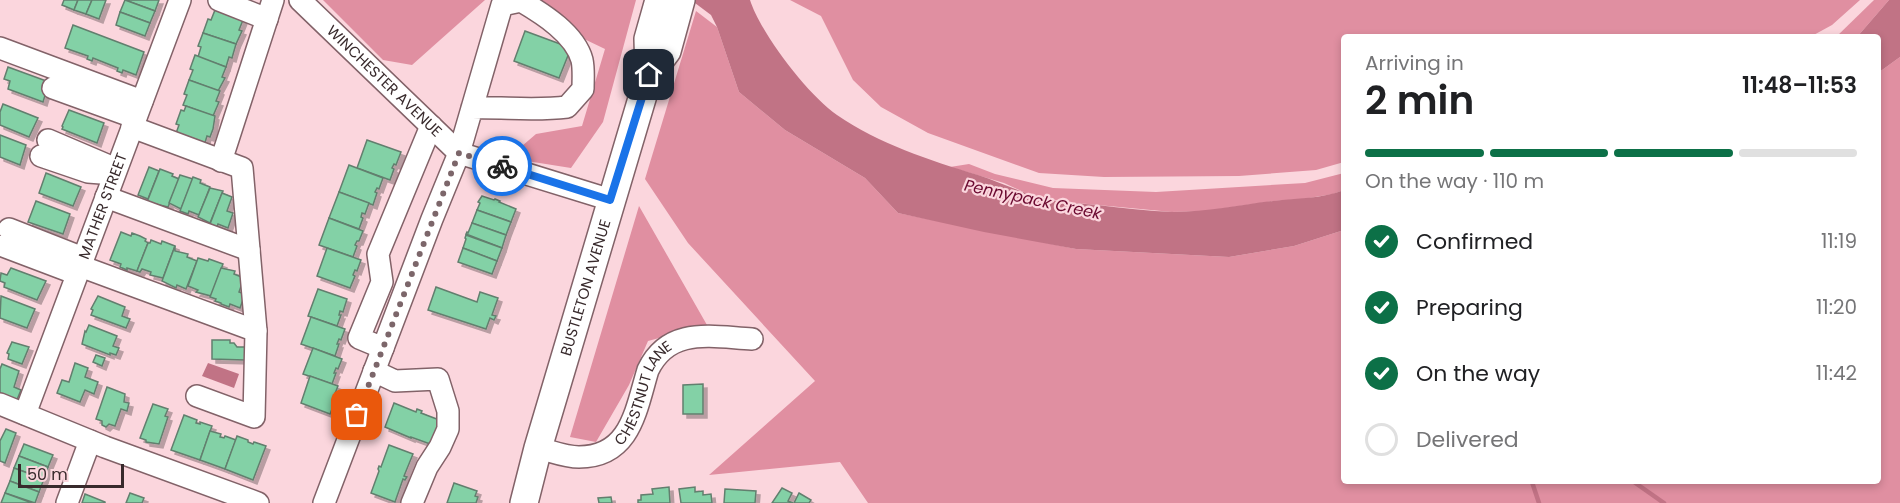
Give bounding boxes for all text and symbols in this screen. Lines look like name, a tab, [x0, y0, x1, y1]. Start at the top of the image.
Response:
street label: WINCHESTER AVENUE	[322, 20, 447, 141]
pin	[623, 49, 674, 100]
text: Arriving in	[1365, 49, 1464, 77]
icon: home	[632, 58, 665, 91]
text: 11:48–11:53	[1742, 70, 1857, 101]
text: 2 min	[1365, 73, 1474, 128]
courier	[472, 136, 532, 196]
street label: MATHER STREET	[73, 150, 132, 262]
icon: bike	[486, 150, 519, 183]
text: On the way · 110 m	[1365, 167, 1544, 195]
water label: Pennypack Creek	[962, 174, 1104, 225]
street label: BUSTLETON AVENUE	[555, 217, 615, 358]
icon: check	[1365, 225, 1398, 258]
text: Confirmed	[1416, 226, 1533, 257]
text: 11:19	[1821, 227, 1857, 255]
icon: check	[1365, 291, 1398, 324]
text: Preparing	[1416, 292, 1523, 323]
text: 11:20	[1816, 293, 1857, 321]
street label: CHESTNUT LANE	[609, 335, 676, 450]
icon: check	[1365, 357, 1398, 390]
text: On the way	[1416, 358, 1540, 389]
text: 11:42	[1816, 359, 1857, 387]
pin	[331, 389, 382, 440]
icon: bag	[340, 398, 373, 431]
text: Delivered	[1416, 424, 1519, 455]
scale bar	[18, 461, 124, 488]
text: 50 m	[27, 463, 68, 486]

